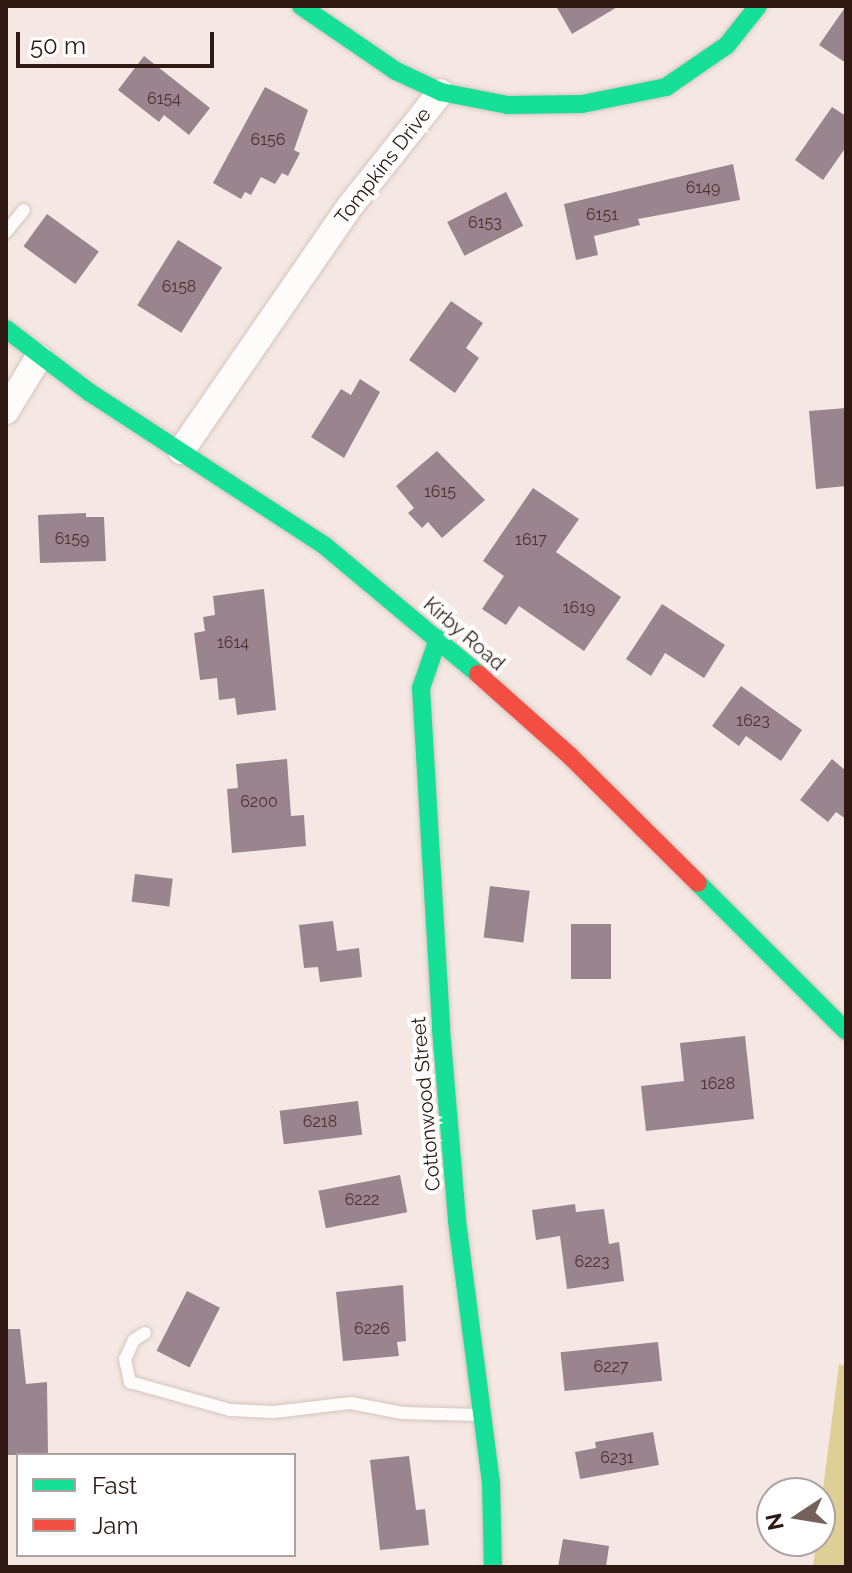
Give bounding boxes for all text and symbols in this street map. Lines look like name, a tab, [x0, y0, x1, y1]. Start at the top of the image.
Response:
scale bar	[20, 16, 218, 66]
text: 50 m	[30, 31, 86, 60]
house number: 6154	[147, 89, 181, 109]
street label: Tompkins Drive	[330, 103, 436, 229]
house number: 6156	[251, 130, 285, 150]
house number: 6149	[686, 178, 720, 198]
house number: 6151	[586, 205, 618, 225]
house number: 6153	[468, 213, 502, 233]
house number: 6158	[162, 277, 196, 297]
house number: 1615	[424, 482, 456, 502]
house number: 6159	[55, 529, 89, 549]
house number: 1617	[515, 530, 547, 550]
street label: Kirby Road	[418, 592, 510, 676]
house number: 1619	[563, 598, 595, 618]
house number: 1614	[217, 633, 249, 653]
house number: 1623	[736, 711, 770, 731]
house number: 6200	[240, 792, 278, 812]
street label: Cottonwood Street	[406, 1016, 446, 1192]
house number: 1628	[701, 1074, 735, 1094]
house number: 6218	[303, 1112, 337, 1132]
house number: 6222	[345, 1190, 379, 1210]
house number: 6223	[575, 1252, 609, 1272]
house number: 6226	[354, 1319, 390, 1339]
house number: 6227	[594, 1357, 628, 1377]
house number: 6231	[600, 1448, 634, 1468]
legend	[16, 1453, 296, 1557]
text: Fast	[92, 1471, 137, 1500]
north arrow	[756, 1477, 836, 1557]
text: Jam	[92, 1511, 138, 1540]
text: N	[760, 1511, 789, 1532]

